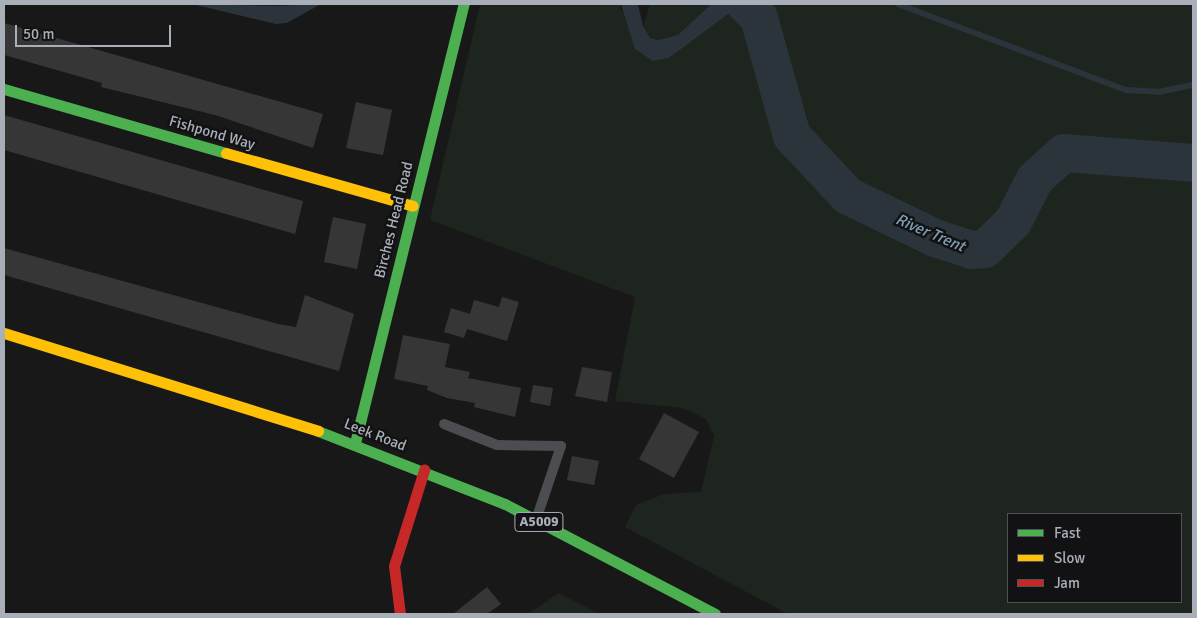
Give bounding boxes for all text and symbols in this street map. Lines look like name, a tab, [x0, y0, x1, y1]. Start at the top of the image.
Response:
scale bar	[18, 15, 174, 47]
text: 50 m	[23, 25, 54, 43]
street label: Fishpond Way	[167, 112, 257, 154]
street label: Birches Head Road	[371, 160, 417, 280]
water label: River Trent	[893, 210, 967, 256]
street label: Leek Road	[341, 415, 409, 455]
road number: A5009	[514, 511, 564, 534]
legend	[1007, 513, 1182, 603]
text: Fast	[1054, 524, 1081, 542]
text: Slow	[1054, 549, 1085, 567]
text: Jam	[1054, 574, 1080, 592]

